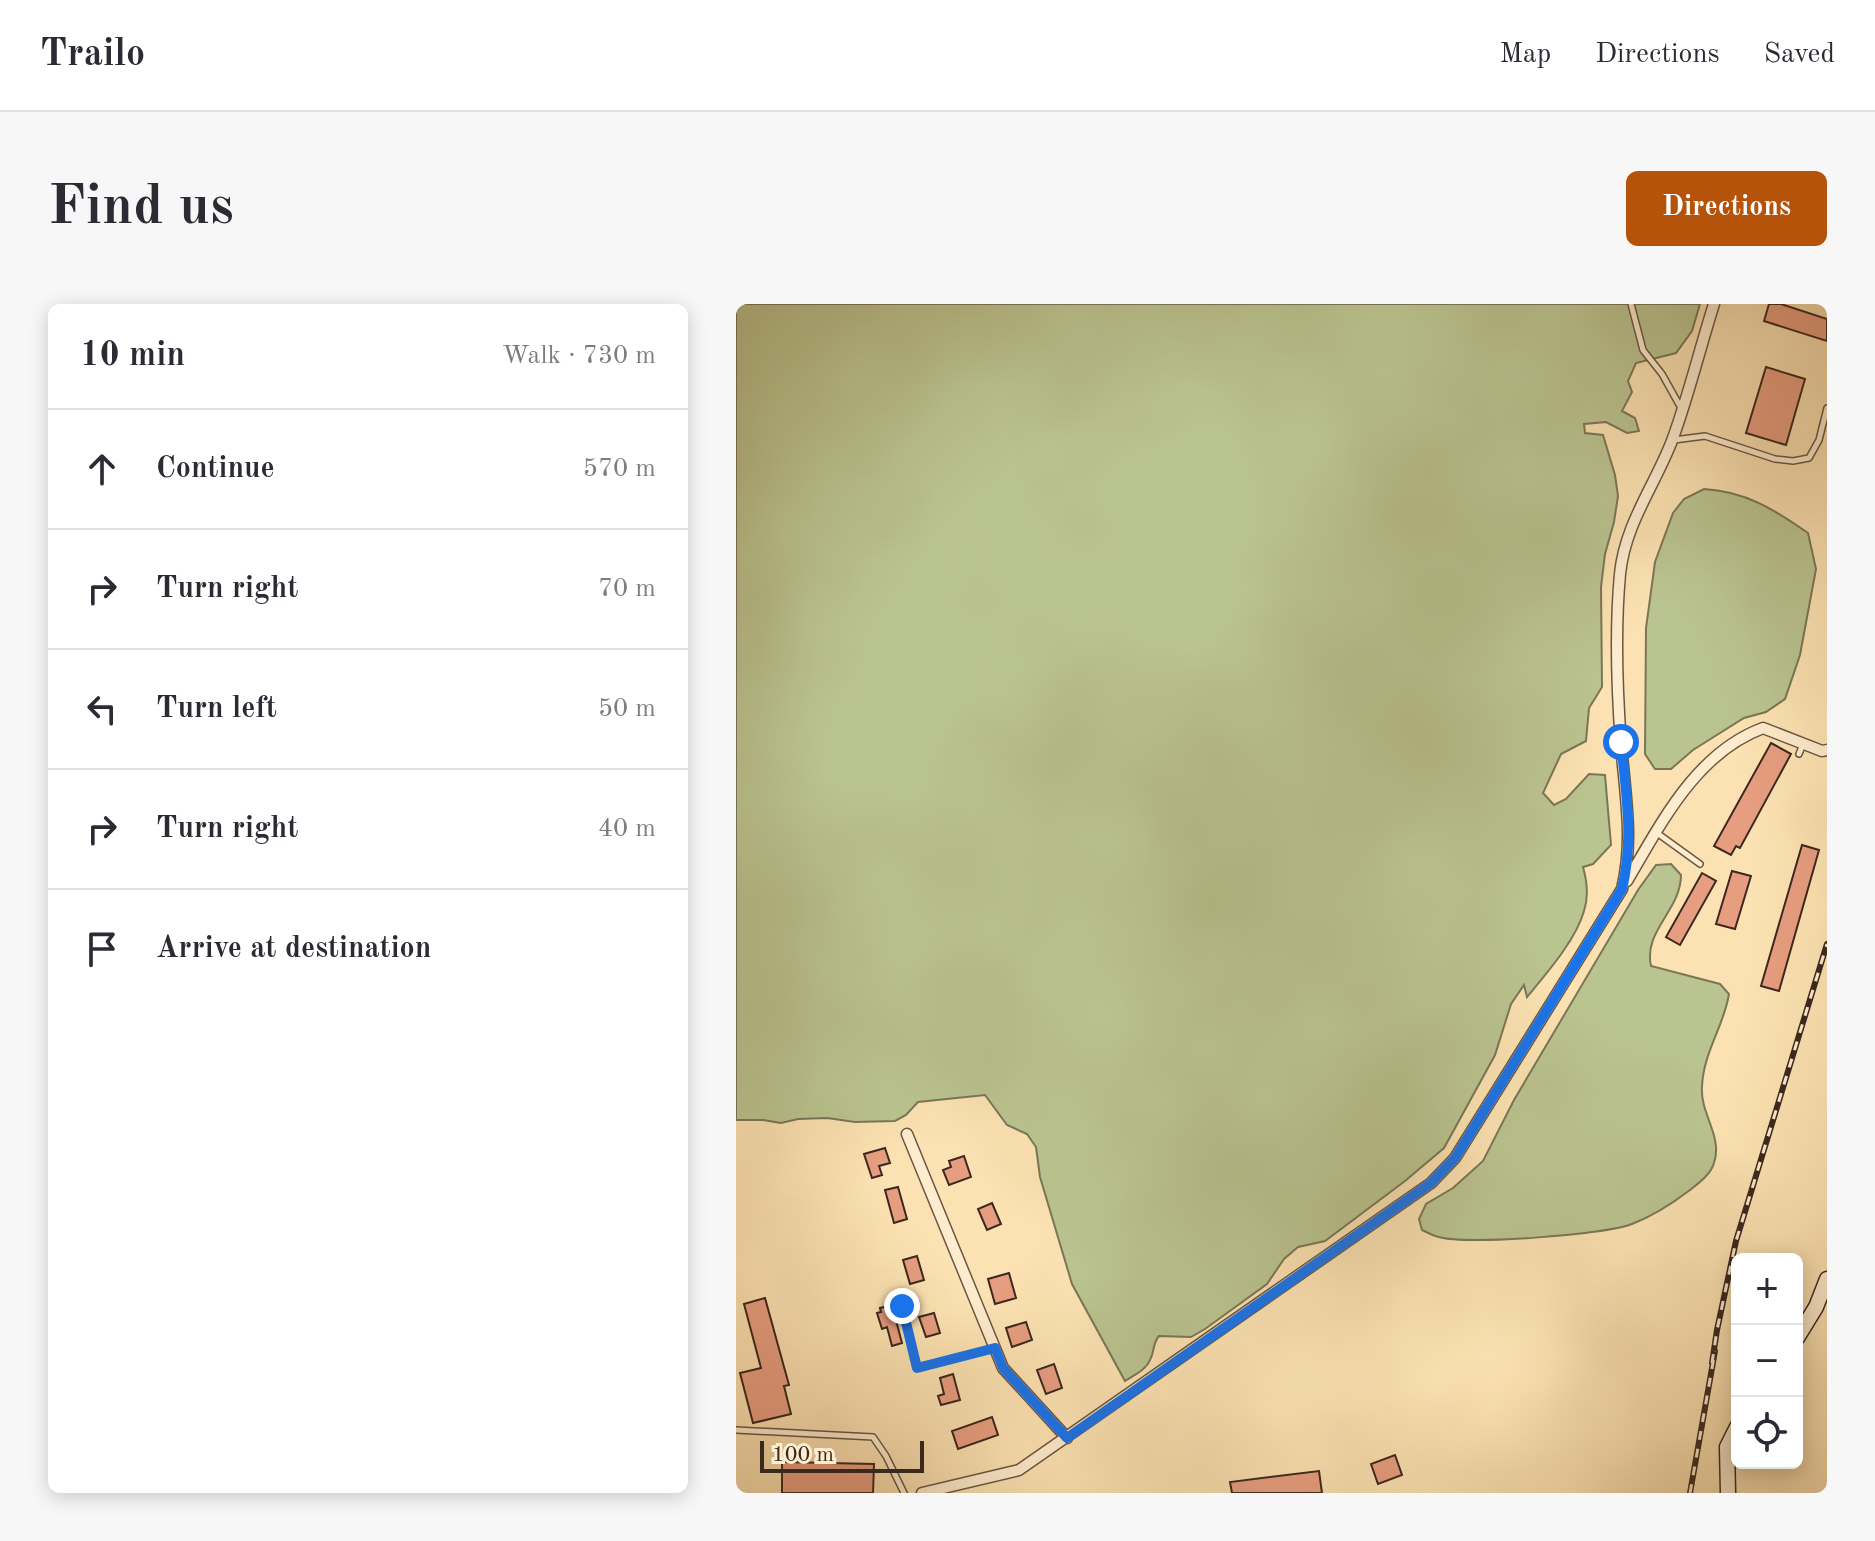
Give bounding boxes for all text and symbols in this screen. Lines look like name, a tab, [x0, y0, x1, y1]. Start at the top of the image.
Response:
text: Trailo	[40, 36, 145, 74]
text: Map	[1499, 41, 1551, 69]
text: Directions	[1595, 41, 1720, 69]
text: Saved	[1764, 41, 1835, 69]
button: Directions	[1626, 171, 1827, 246]
text: Find us	[48, 180, 234, 236]
text: 10 min	[80, 339, 185, 373]
text: Walk · 730 m	[502, 343, 656, 369]
icon: ahead	[80, 447, 124, 491]
text: Continue	[156, 454, 275, 484]
text: 570 m	[583, 456, 656, 482]
icon: right	[80, 567, 124, 611]
text: Turn right	[156, 574, 298, 604]
text: 70 m	[598, 576, 656, 602]
icon: left	[80, 687, 124, 731]
text: Turn left	[156, 694, 277, 724]
text: 50 m	[598, 696, 656, 722]
route start	[1603, 724, 1639, 760]
icon: right	[80, 807, 124, 851]
text: Turn right	[156, 814, 298, 844]
text: 40 m	[598, 816, 656, 842]
icon: arrive	[80, 927, 124, 971]
text: Arrive at destination	[156, 934, 431, 964]
map controls	[1731, 1253, 1803, 1469]
button: +	[1731, 1253, 1803, 1325]
route end	[884, 1288, 920, 1324]
button: −	[1731, 1325, 1803, 1397]
button: locate	[1731, 1397, 1803, 1469]
scale bar	[760, 1437, 924, 1473]
text: 100 m	[772, 1444, 834, 1466]

